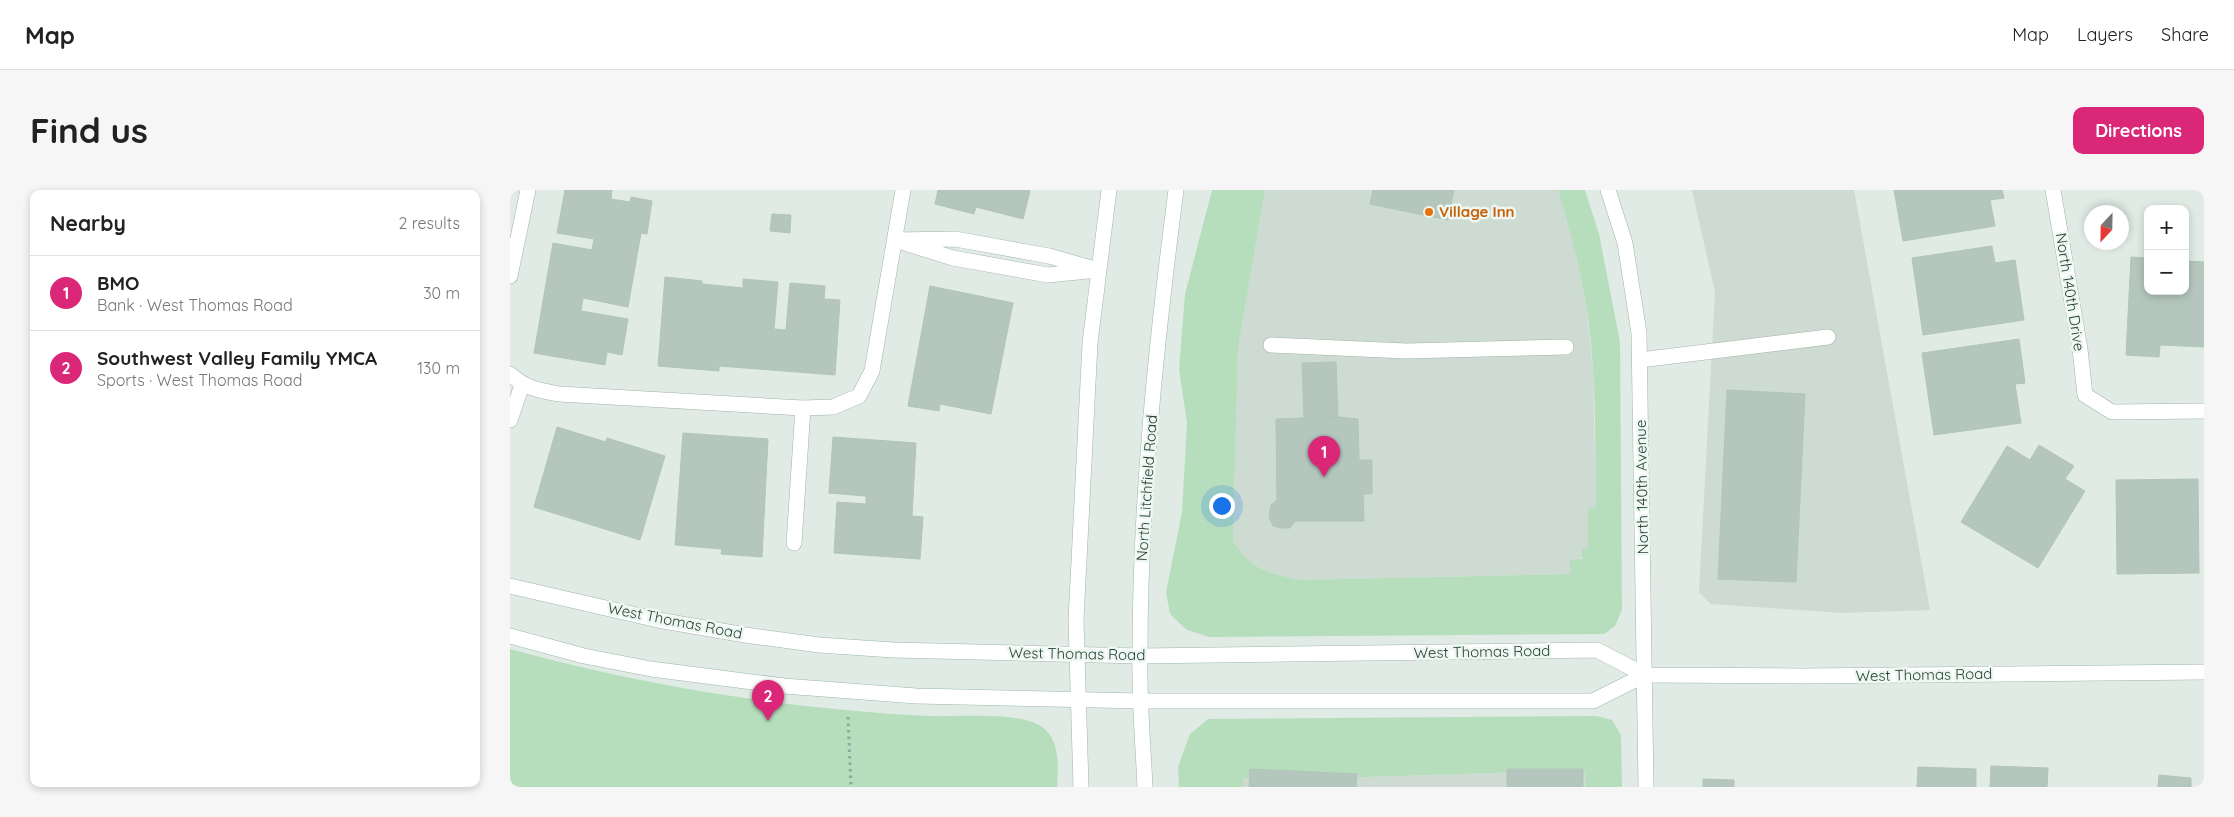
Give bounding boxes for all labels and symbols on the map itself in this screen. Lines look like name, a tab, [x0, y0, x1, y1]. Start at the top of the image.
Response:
place label: Village Inn	[1439, 202, 1515, 221]
north arrow	[2084, 205, 2129, 250]
marker: Village Inn	[1423, 206, 1435, 218]
street label: North 140th Drive	[2052, 231, 2089, 352]
street label: North Litchfield Road	[1132, 414, 1161, 562]
street label: North 140th Avenue	[1631, 420, 1652, 554]
pin: 1	[1308, 436, 1340, 477]
your location	[1209, 493, 1235, 519]
street label: West Thomas Road	[606, 598, 744, 643]
street label: West Thomas Road	[1413, 641, 1551, 662]
street label: West Thomas Road	[1008, 643, 1146, 664]
street label: West Thomas Road	[1855, 664, 1993, 685]
pin: 2	[752, 680, 784, 721]

